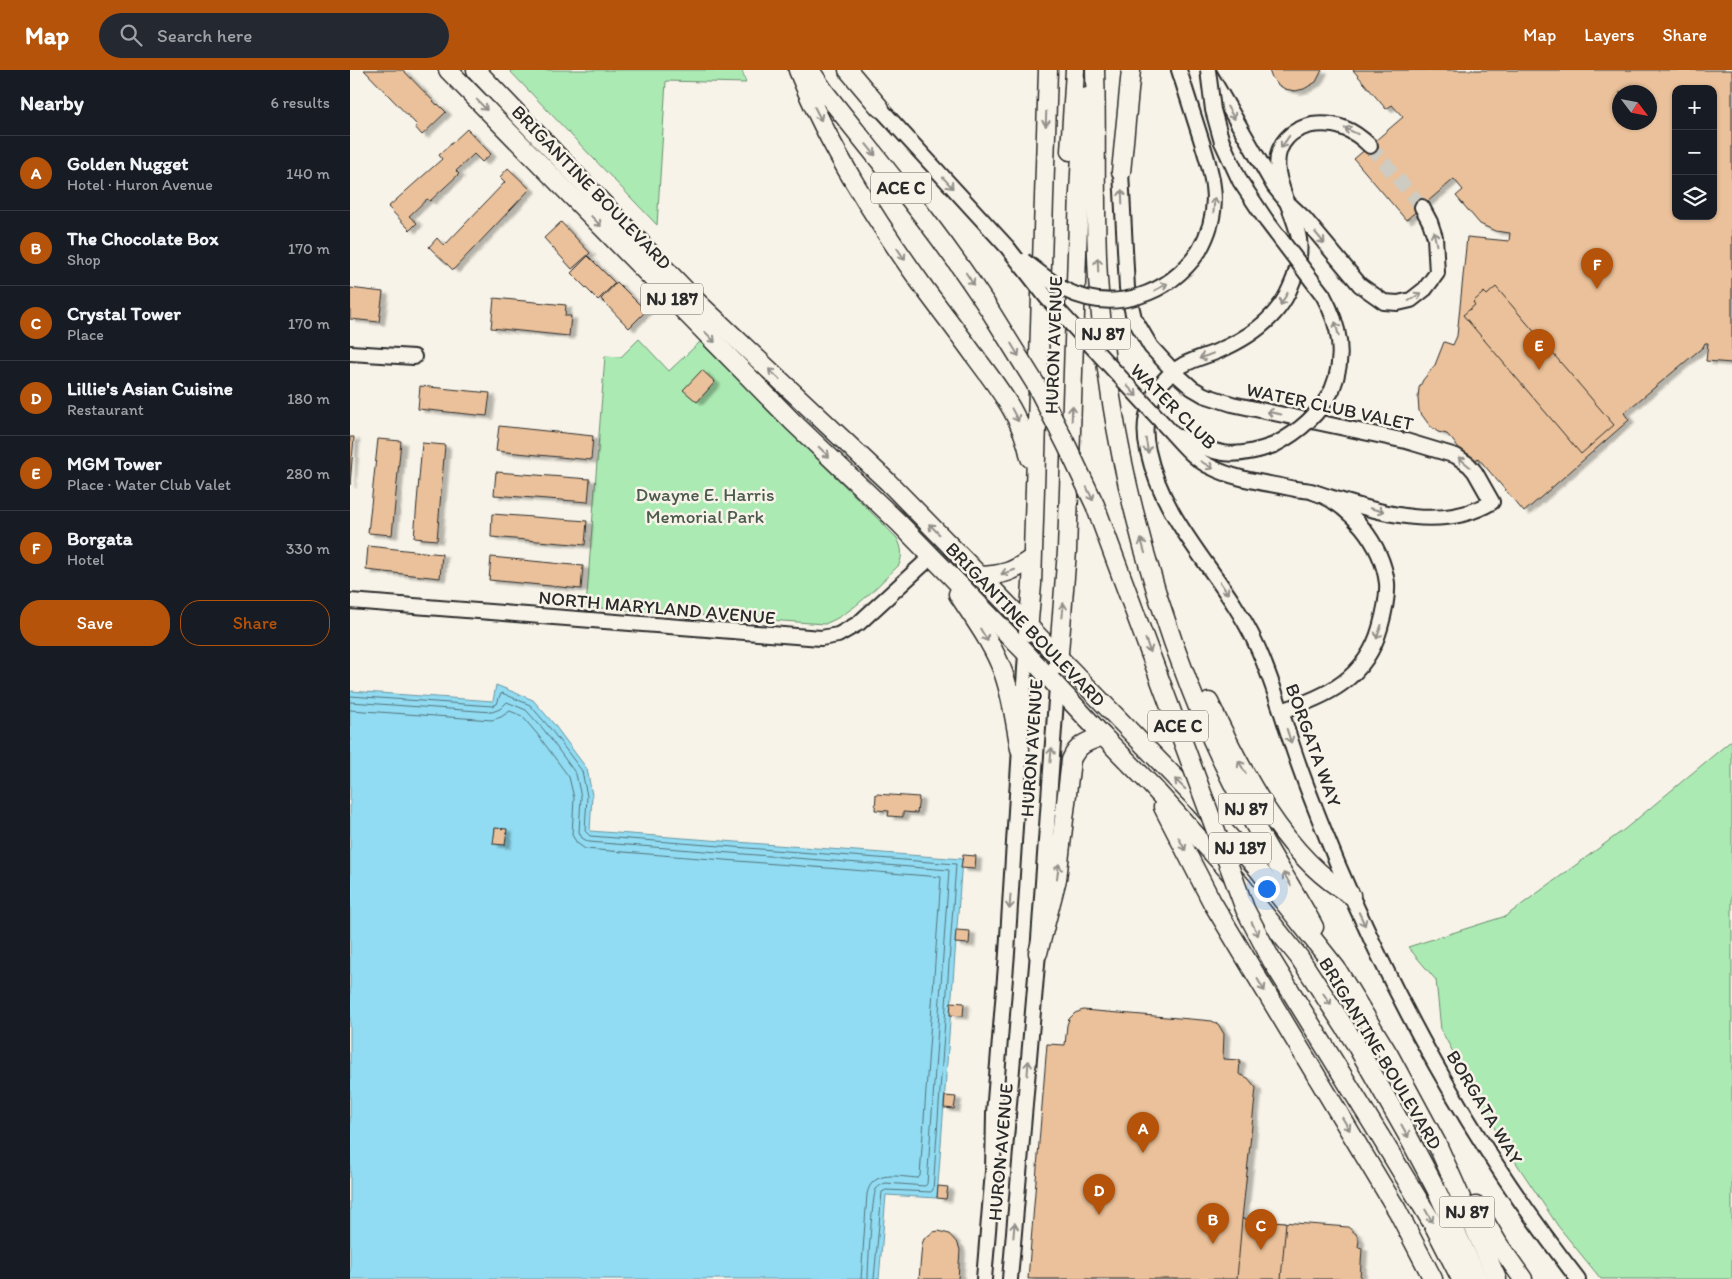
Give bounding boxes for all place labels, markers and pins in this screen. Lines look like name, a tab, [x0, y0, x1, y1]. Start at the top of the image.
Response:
pin: F	[1581, 248, 1613, 289]
pin: E	[1523, 329, 1555, 370]
pin: A	[1127, 1112, 1159, 1153]
pin: D	[1083, 1174, 1115, 1215]
pin: B	[1197, 1203, 1229, 1244]
pin: C	[1245, 1209, 1277, 1250]

